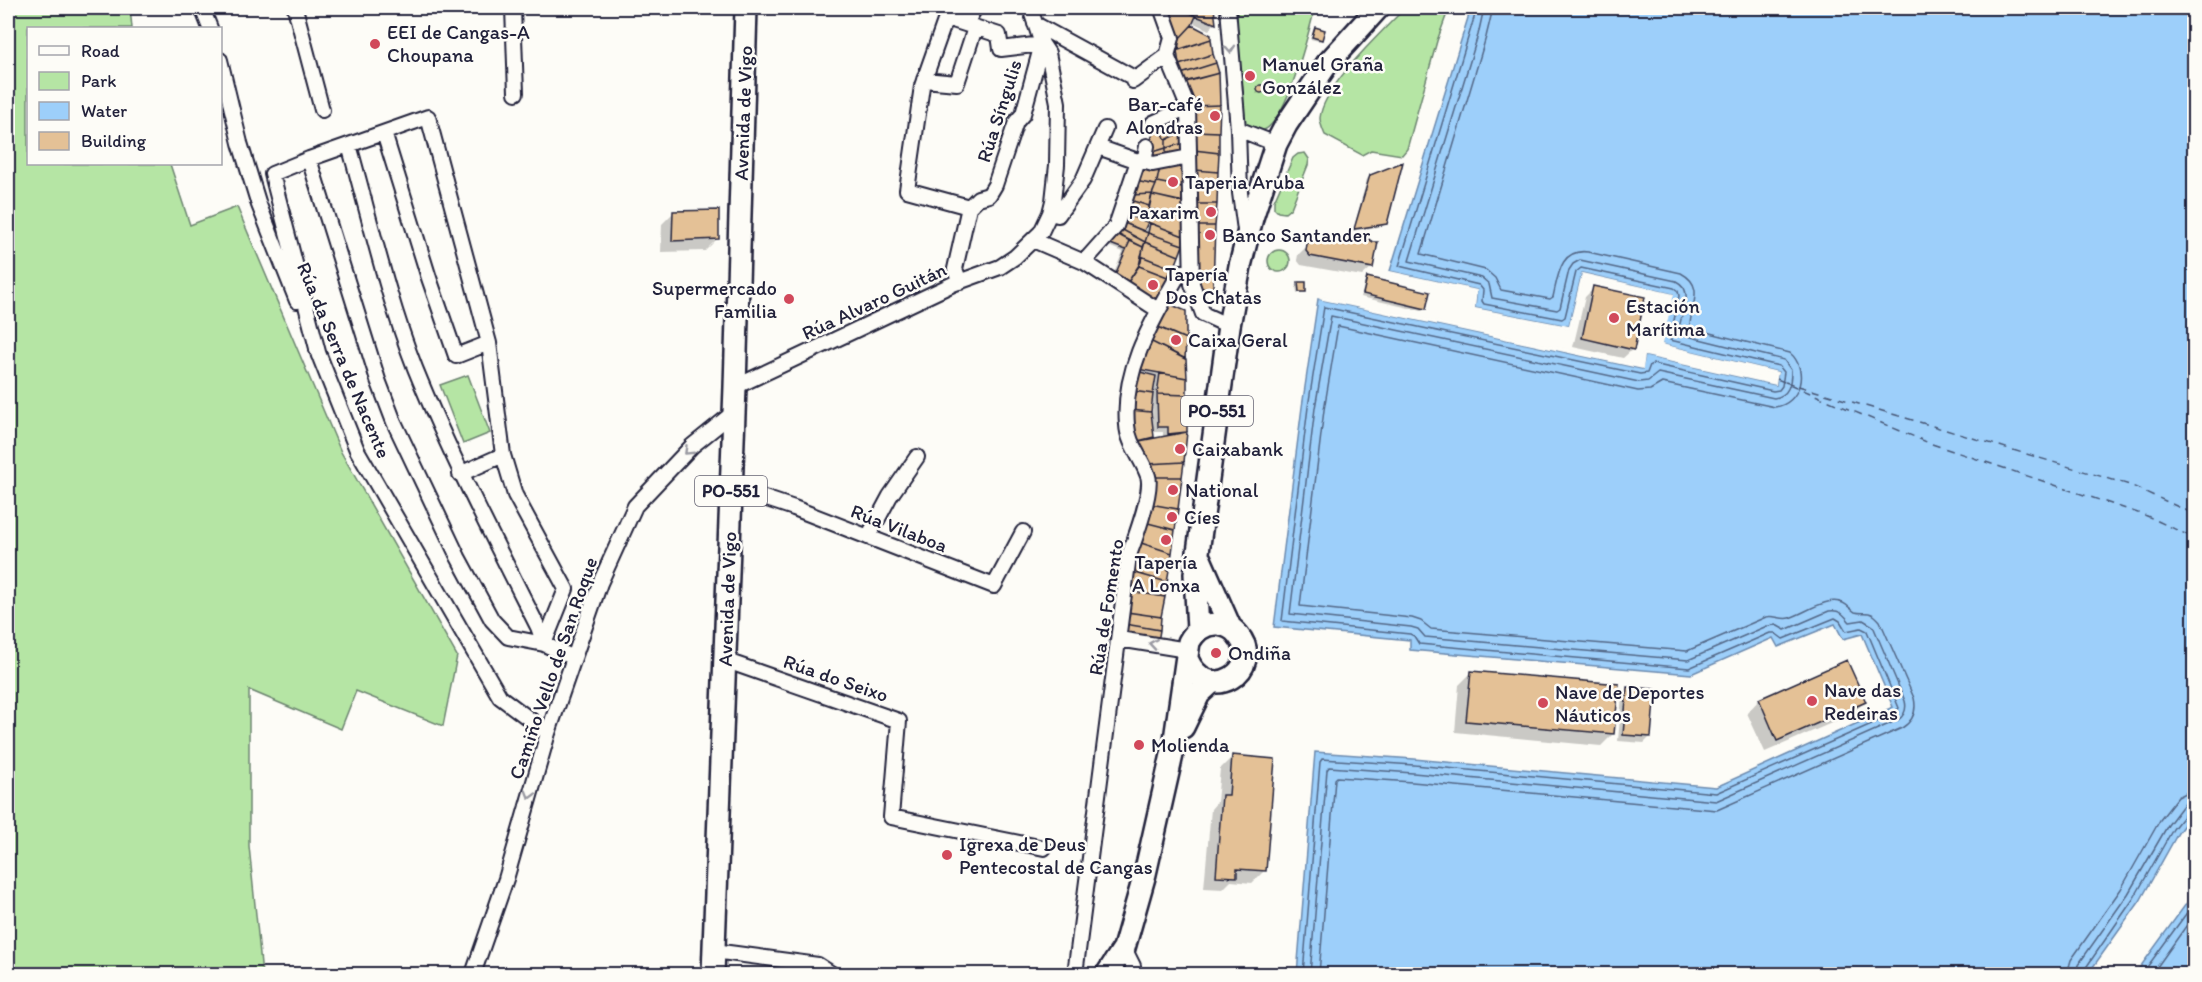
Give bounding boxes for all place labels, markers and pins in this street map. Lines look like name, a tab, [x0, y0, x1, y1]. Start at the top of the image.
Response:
place label: EEI de Cangas-A Choupana	[387, 20, 530, 67]
marker: EEI de Cangas-A Choupana	[368, 37, 382, 51]
place label: Manuel Graña González	[1262, 52, 1384, 99]
marker: Manuel Graña González	[1243, 69, 1257, 83]
place label: Bar-café Alondras	[1126, 92, 1203, 139]
marker: Bar-café Alondras	[1208, 109, 1222, 123]
place label: Taperia Aruba	[1185, 170, 1305, 194]
marker: Taperia Aruba	[1166, 175, 1180, 189]
place label: Paxarim	[1129, 200, 1199, 224]
marker: Paxarim	[1204, 205, 1218, 219]
place label: Banco Santander	[1222, 223, 1370, 247]
marker: Banco Santander	[1203, 228, 1217, 242]
place label: Tapería Dos Chatas	[1165, 262, 1262, 309]
place label: Supermercado Familia	[652, 276, 778, 323]
marker: Tapería Dos Chatas	[1146, 278, 1160, 292]
marker: Supermercado Familia	[782, 292, 796, 306]
place label: Estación Marítima	[1626, 294, 1706, 341]
marker: Estación Marítima	[1607, 311, 1621, 325]
place label: Caixa Geral	[1188, 328, 1288, 352]
marker: Caixa Geral	[1169, 333, 1183, 347]
place label: Caixabank	[1192, 437, 1284, 461]
marker: Caixabank	[1173, 442, 1187, 456]
place label: National	[1185, 478, 1259, 502]
marker: National	[1166, 483, 1180, 497]
place label: Cíes	[1184, 505, 1221, 529]
marker: Cíes	[1165, 510, 1179, 524]
marker: Tapería A Lonxa	[1159, 533, 1173, 547]
place label: Tapería A Lonxa	[1132, 550, 1200, 597]
place label: Ondiña	[1228, 641, 1291, 665]
marker: Ondiña	[1209, 646, 1223, 660]
place label: Nave das Redeiras	[1824, 678, 1901, 725]
place label: Nave de Deportes Náuticos	[1555, 680, 1705, 727]
marker: Nave das Redeiras	[1805, 694, 1819, 708]
marker: Nave de Deportes Náuticos	[1536, 696, 1550, 710]
place label: Molienda	[1151, 733, 1230, 757]
marker: Molienda	[1132, 738, 1146, 752]
place label: Igrexa de Deus Pentecostal de Cangas	[959, 832, 1153, 879]
marker: Igrexa de Deus Pentecostal de Cangas	[940, 848, 954, 862]

